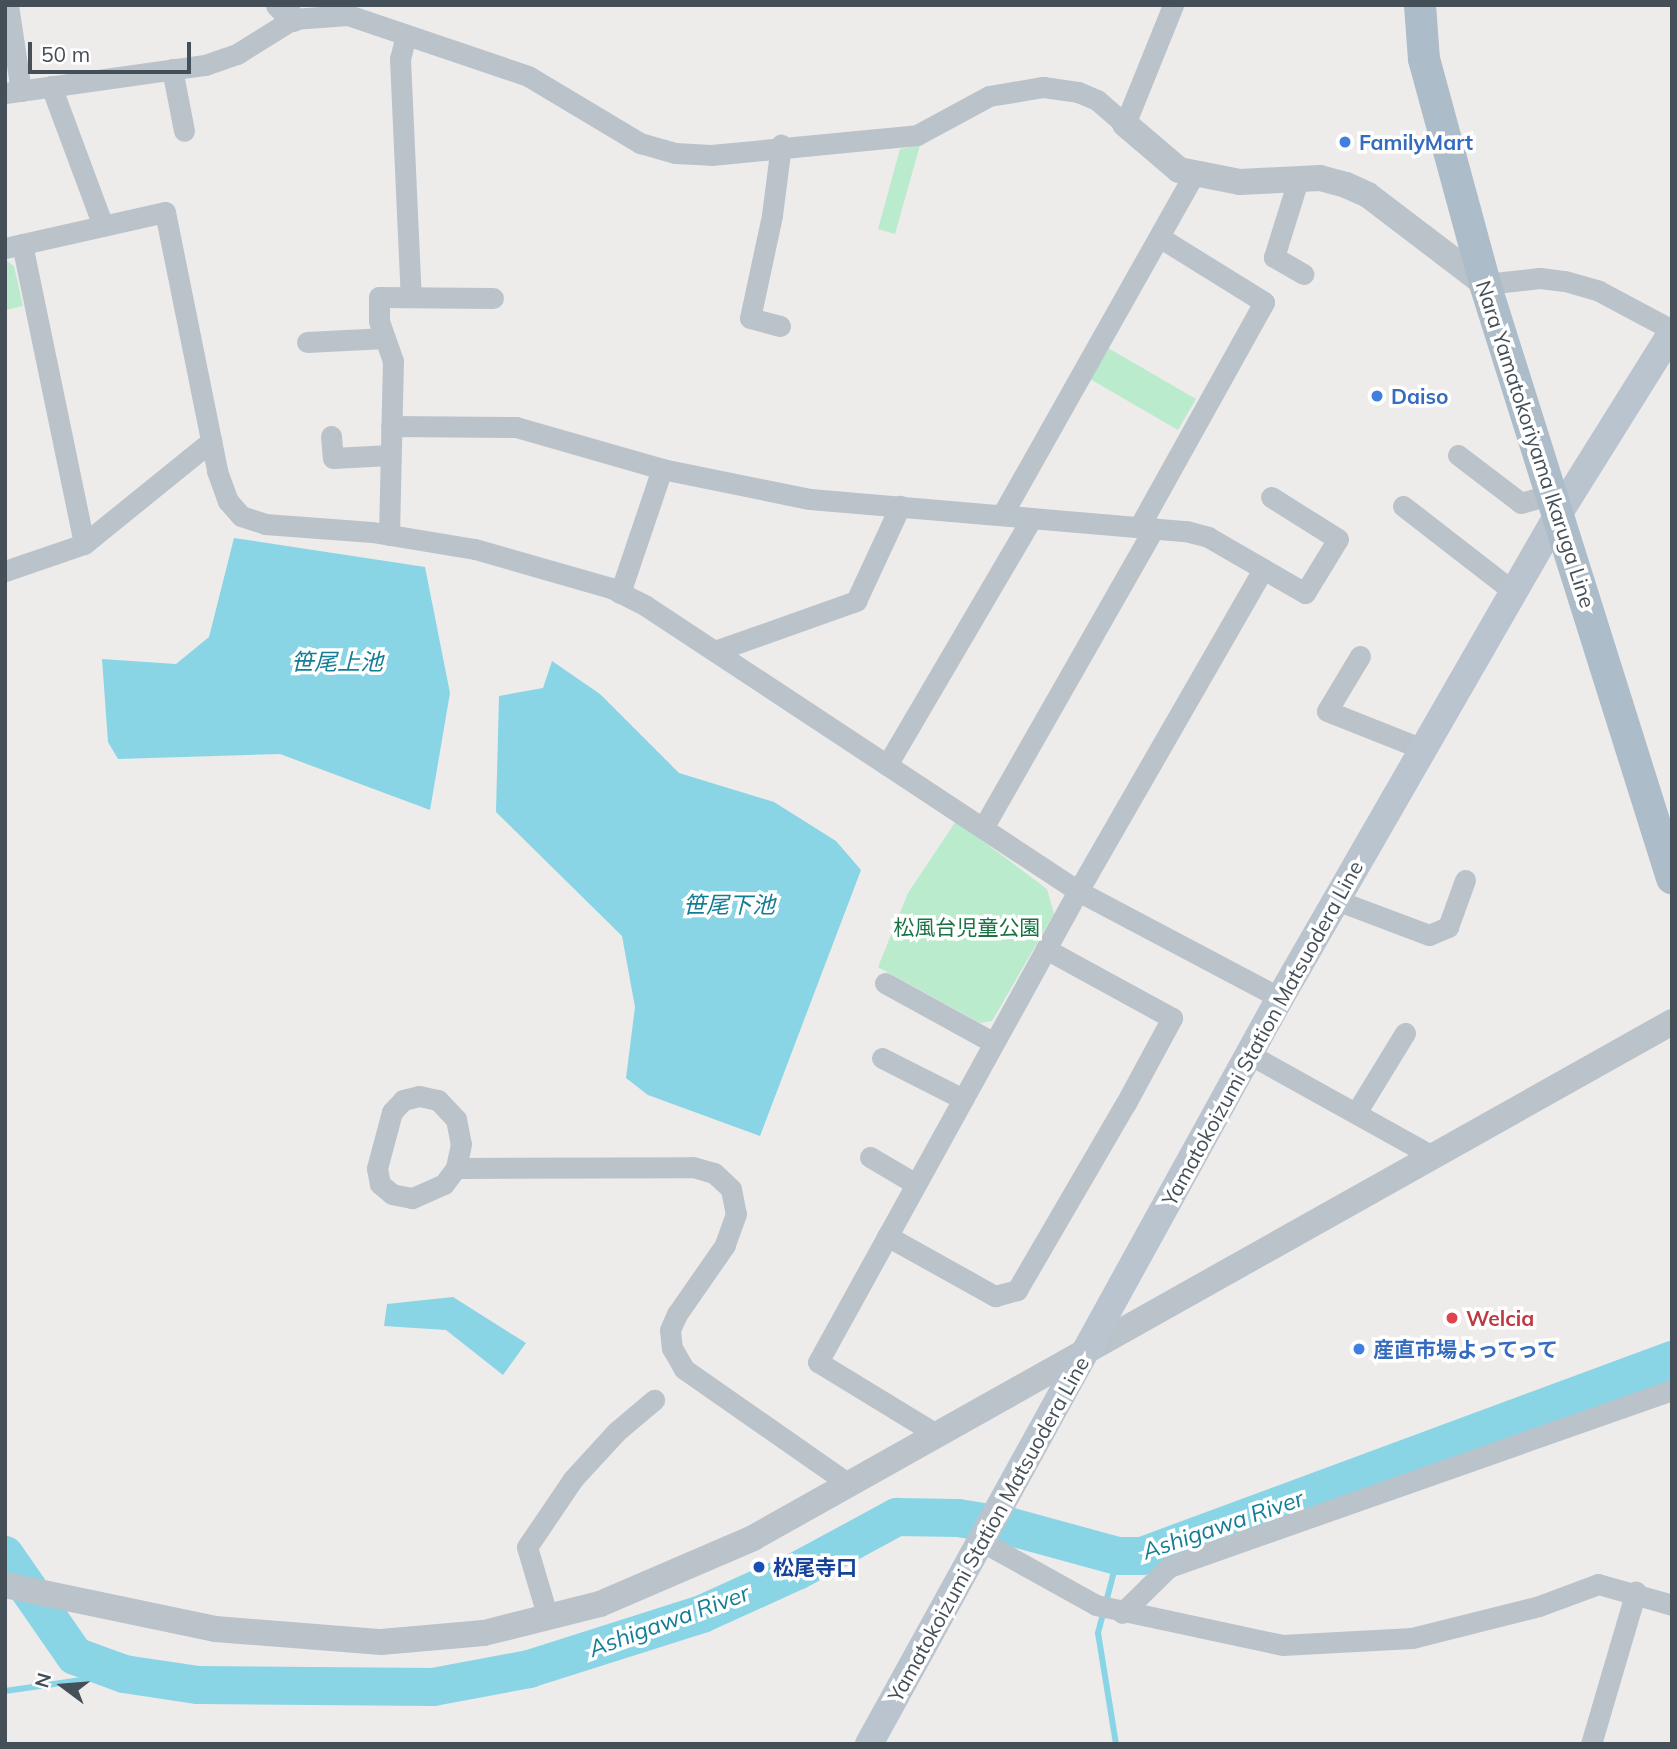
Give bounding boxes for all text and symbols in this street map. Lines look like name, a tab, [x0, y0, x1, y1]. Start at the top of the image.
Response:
scale bar	[32, 28, 194, 72]
text: 50 m	[41, 41, 90, 67]
place label: FamilyMart	[1359, 129, 1473, 155]
marker: FamilyMart	[1337, 134, 1353, 150]
street label: Nara Yamatokoriyama Ikaruga Line	[1471, 277, 1601, 611]
place label: Daiso	[1391, 383, 1448, 409]
marker: Daiso	[1369, 388, 1385, 404]
water label: 笹尾上池	[291, 648, 383, 676]
street label: Yamatokoizumi Station Matsuodera Line	[1156, 856, 1368, 1210]
water label: 笹尾下池	[683, 891, 775, 919]
park label: 松風台児童公園	[894, 914, 1040, 940]
place label: Welcia	[1466, 1305, 1534, 1331]
marker: Welcia	[1444, 1310, 1460, 1326]
place label: 産直市場よってって	[1373, 1336, 1562, 1362]
marker: 産直市場よってって	[1351, 1341, 1367, 1357]
street label: Yamatokoizumi Station Matsuodera Line	[882, 1352, 1094, 1706]
water label: Ashigawa River	[1139, 1485, 1307, 1565]
place label: 松尾寺口	[773, 1554, 857, 1580]
marker: 松尾寺口	[751, 1559, 767, 1575]
water label: Ashigawa River	[585, 1579, 753, 1663]
north arrow	[28, 1651, 98, 1721]
text: N	[29, 1670, 56, 1690]

